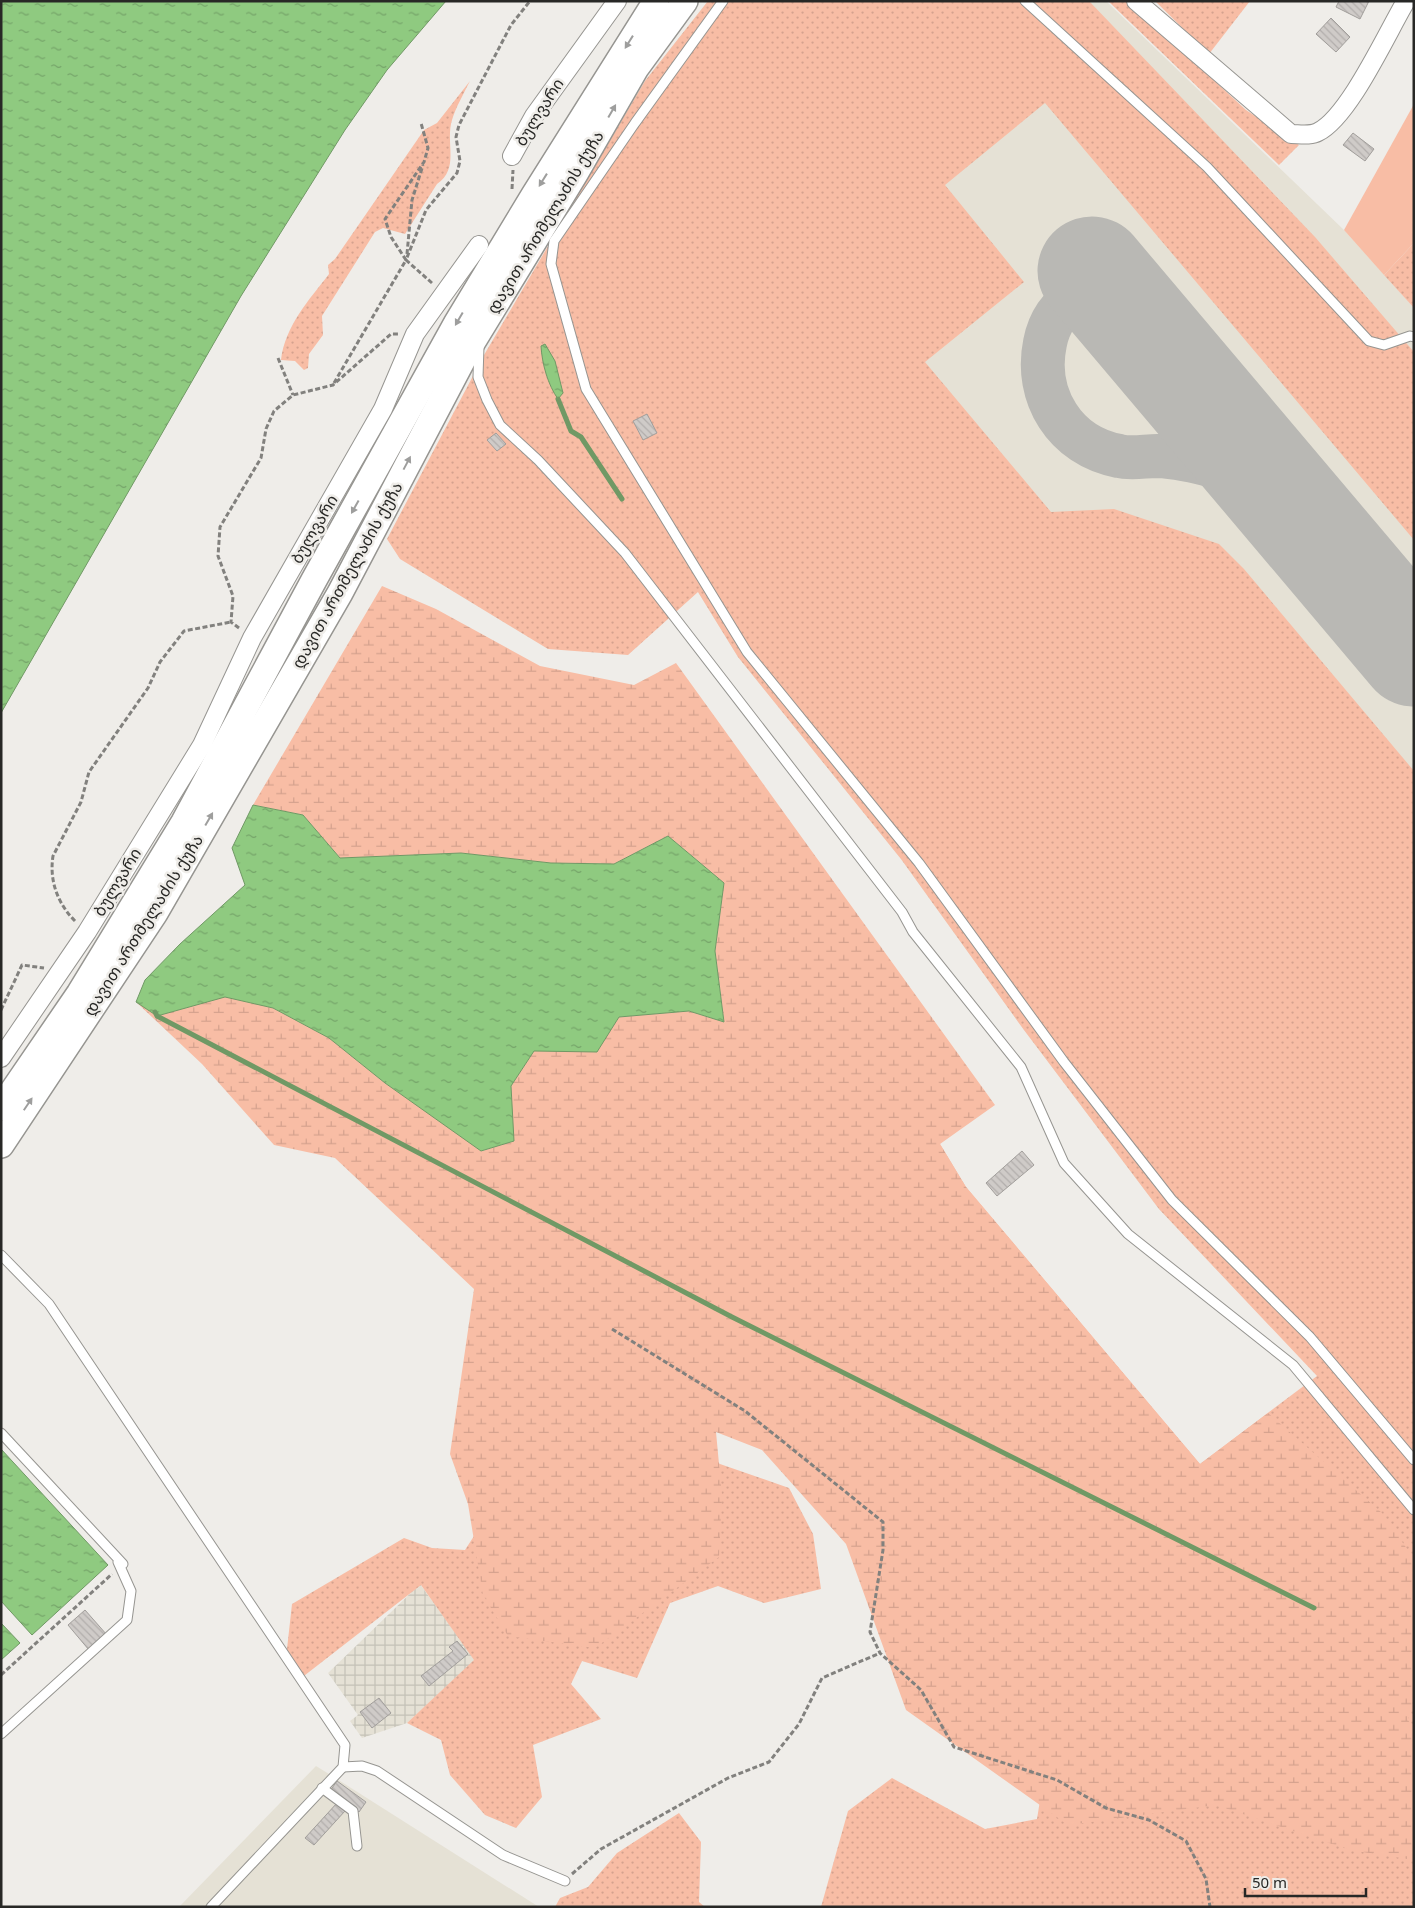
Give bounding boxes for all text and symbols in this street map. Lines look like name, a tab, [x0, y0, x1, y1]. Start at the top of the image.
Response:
one-way arrow	[624, 35, 634, 48]
street label: ბულვარი	[509, 74, 569, 150]
one-way arrow	[607, 104, 616, 118]
street label: დავით ართმელაძის ქუჩა	[482, 126, 608, 318]
one-way arrow	[538, 173, 548, 186]
one-way arrow	[455, 312, 464, 325]
one-way arrow	[403, 456, 411, 471]
street label: დავით ართმელაძის ქუჩა	[286, 478, 408, 672]
street label: ბულვარი	[285, 490, 343, 568]
one-way arrow	[351, 500, 359, 514]
one-way arrow	[205, 813, 214, 826]
street label: დავით ართმელაძის ქუჩა	[78, 830, 208, 1020]
street label: ბულვარი	[88, 844, 146, 920]
one-way arrow	[23, 1097, 33, 1111]
scale bar	[1245, 1866, 1366, 1898]
text: 50 m	[1252, 1872, 1287, 1892]

